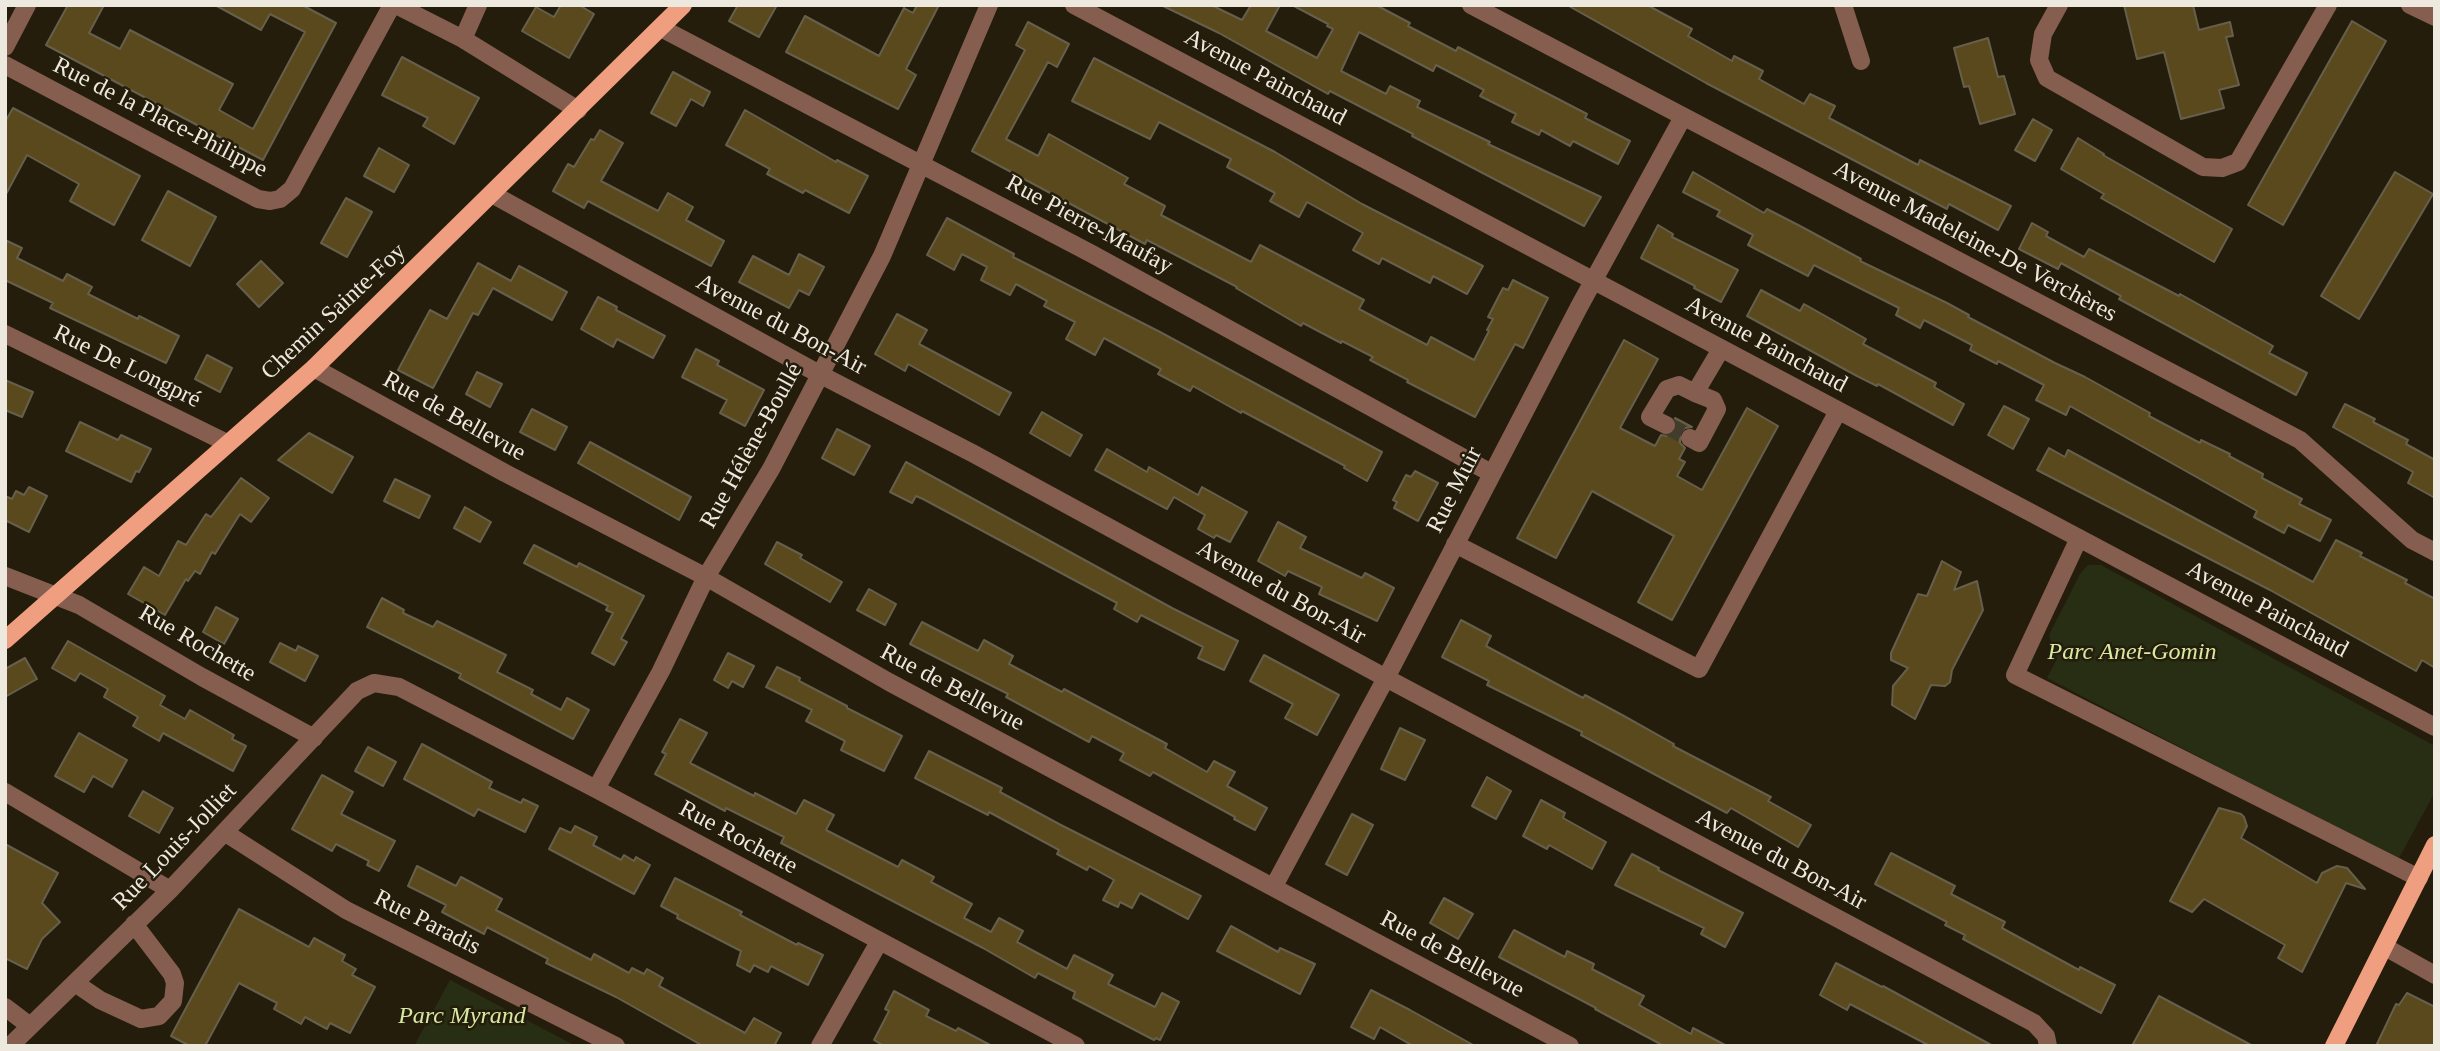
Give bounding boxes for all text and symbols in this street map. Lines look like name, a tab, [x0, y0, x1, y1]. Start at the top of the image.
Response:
street label: Avenue Painchaud	[1179, 23, 1351, 133]
street label: Rue de la Place-Philippe	[48, 51, 272, 185]
street label: Avenue Madeleine-De Verchères	[1828, 155, 2122, 329]
street label: Rue Pierre-Maufay	[1001, 169, 1177, 281]
street label: Chemin Sainte-Foy	[256, 238, 412, 386]
street label: Avenue du Bon-Air	[691, 268, 871, 382]
street label: Avenue Painchaud	[1680, 290, 1852, 400]
street label: Rue De Longpré	[49, 319, 205, 415]
street label: Rue Hélène-Boullé	[695, 358, 809, 534]
street label: Rue de Bellevue	[378, 366, 530, 468]
street label: Rue Muir	[1421, 442, 1489, 538]
street label: Avenue du Bon-Air	[1191, 535, 1371, 651]
street label: Avenue Painchaud	[2181, 555, 2353, 665]
street label: Rue Rochette	[134, 599, 260, 689]
street label: Rue de Bellevue	[875, 638, 1029, 738]
park label: Parc Anet-Gomin	[2047, 639, 2217, 667]
street label: Rue Louis-Jolliet	[107, 777, 243, 917]
street label: Rue Rochette	[674, 795, 802, 881]
street label: Avenue du Bon-Air	[1691, 803, 1871, 917]
street label: Rue Paradis	[369, 884, 485, 962]
street label: Rue de Bellevue	[1375, 905, 1529, 1005]
park label: Parc Myrand	[398, 1003, 526, 1031]

